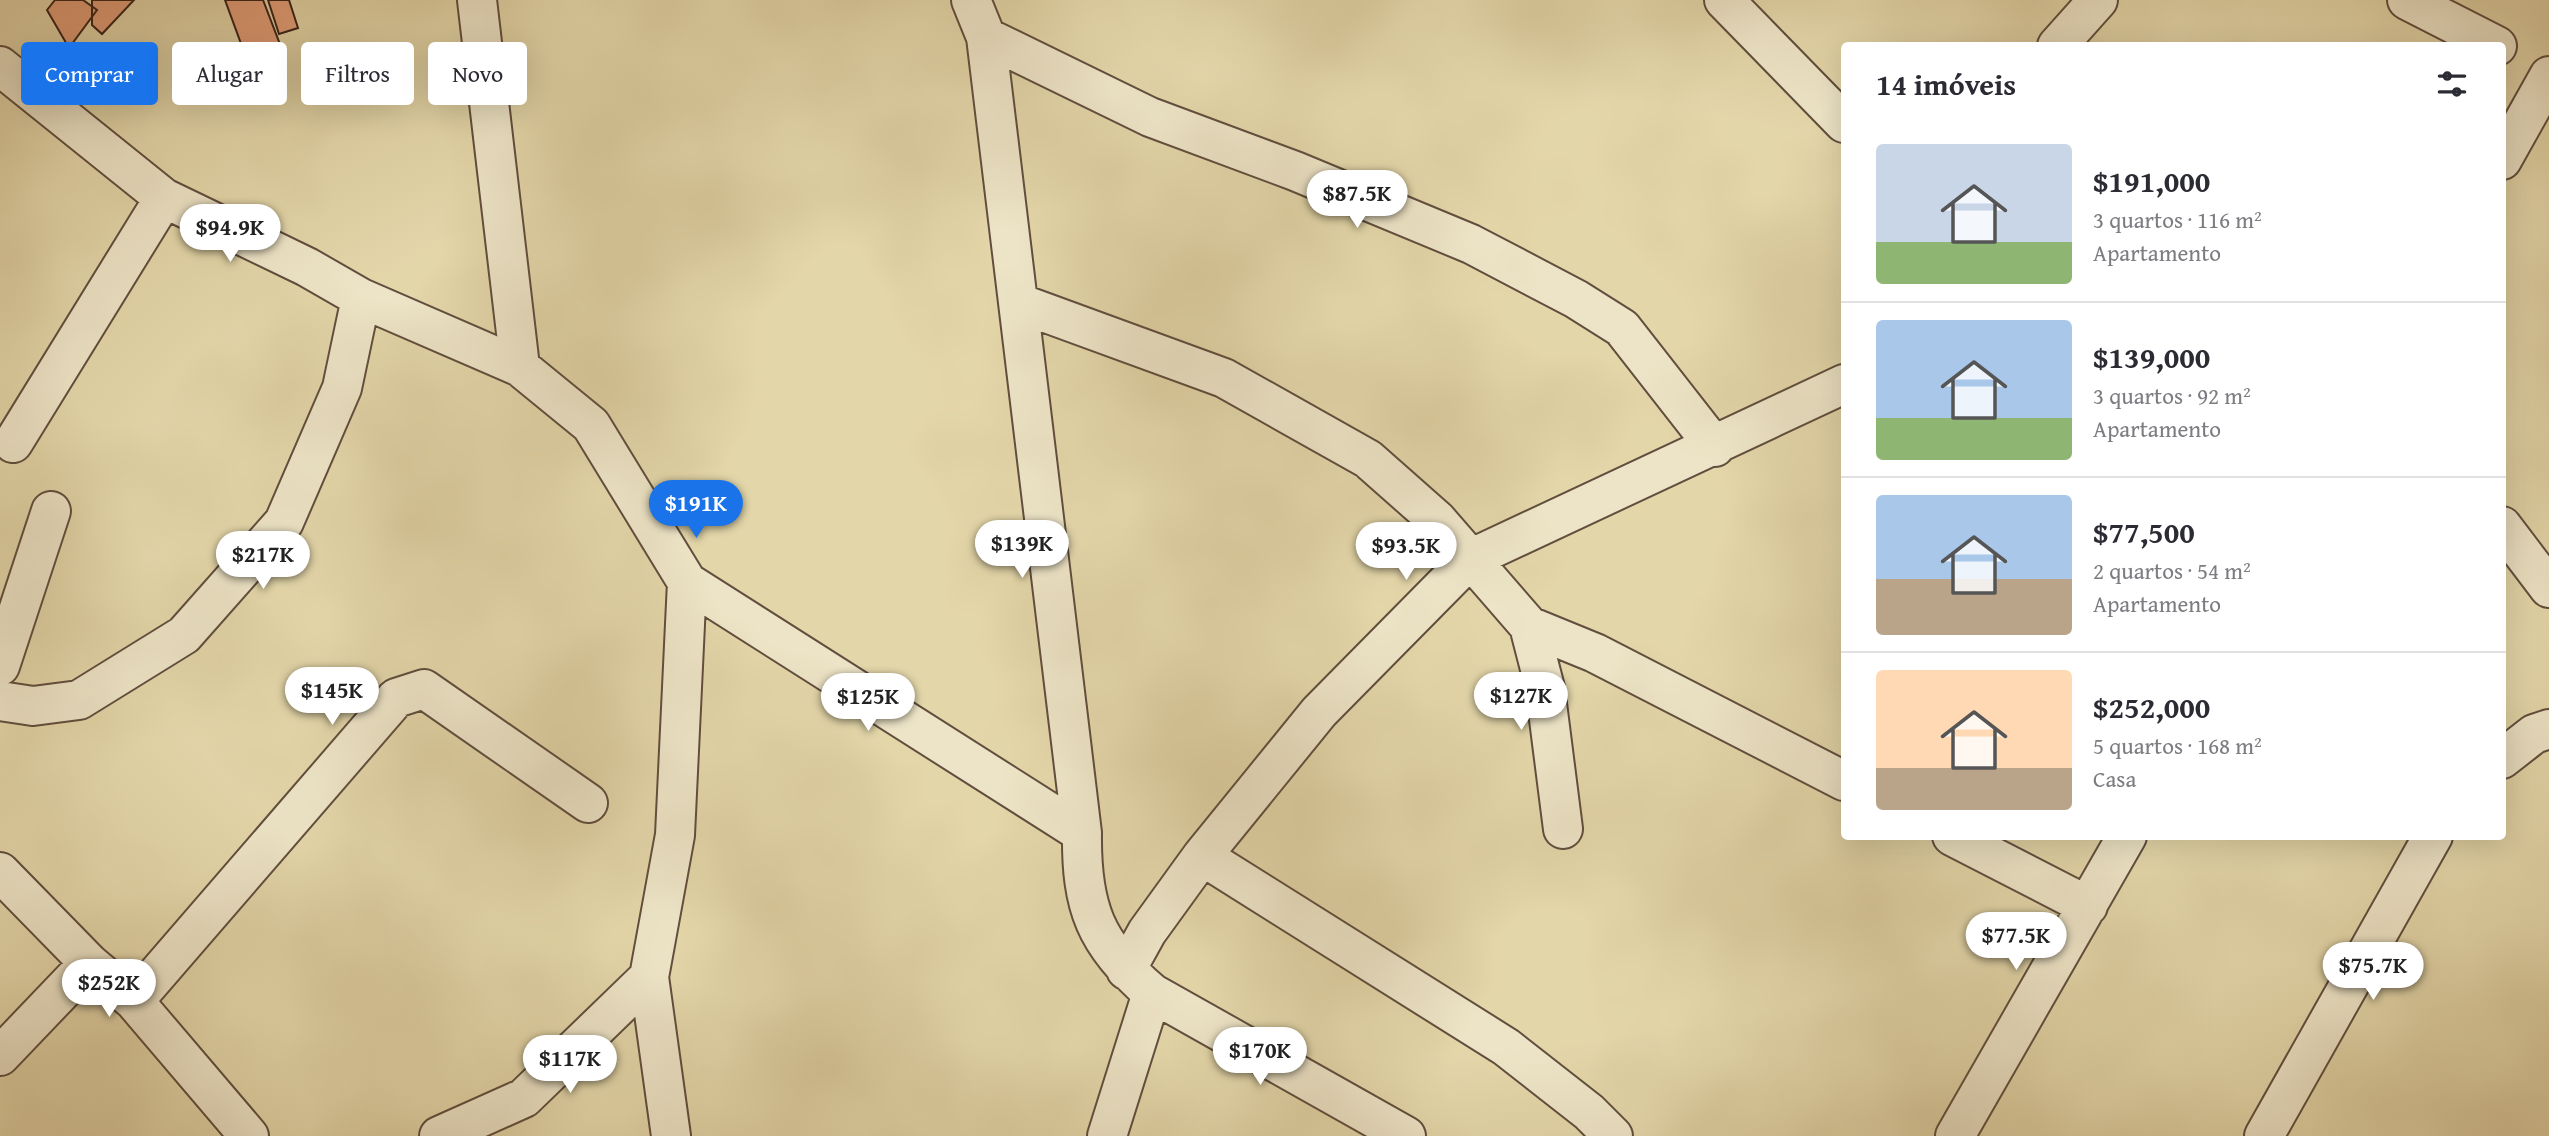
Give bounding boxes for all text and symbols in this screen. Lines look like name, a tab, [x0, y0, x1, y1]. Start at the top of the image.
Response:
chip: Comprar	[21, 42, 158, 105]
chip: Alugar	[172, 42, 287, 105]
chip: Filtros	[301, 42, 414, 105]
chip: Novo	[428, 42, 527, 105]
text: 14 imóveis	[1876, 62, 2016, 106]
icon: filters	[2433, 65, 2471, 103]
text: $191,000	[2093, 159, 2210, 203]
pin: $87.5K	[1300, 170, 1414, 230]
icon: home	[1932, 172, 2016, 256]
text: $87.5K	[1323, 176, 1391, 209]
text: 3 quartos · 116 m²	[2093, 203, 2262, 236]
pin: $94.9K	[173, 204, 287, 264]
text: $94.9K	[196, 210, 264, 243]
text: Apartamento	[2093, 236, 2221, 269]
text: $139,000	[2093, 335, 2210, 379]
icon: home	[1932, 348, 2016, 432]
text: 3 quartos · 92 m²	[2093, 379, 2251, 412]
text: Apartamento	[2093, 412, 2221, 445]
pin: $191K	[647, 480, 745, 540]
text: $191K	[665, 486, 727, 519]
text: $77,500	[2093, 510, 2195, 554]
pin: $139K	[973, 520, 1071, 580]
pin: $93.5K	[1349, 522, 1463, 582]
icon: home	[1932, 523, 2016, 607]
text: $139K	[991, 526, 1053, 559]
text: $93.5K	[1372, 528, 1440, 561]
pin: $217K	[214, 532, 312, 591]
text: $217K	[232, 537, 294, 570]
text: 2 quartos · 54 m²	[2093, 554, 2251, 587]
text: Apartamento	[2093, 587, 2221, 620]
pin: $145K	[283, 668, 381, 727]
pin: $127K	[1472, 672, 1570, 732]
text: $145K	[301, 673, 363, 706]
pin: $125K	[819, 674, 917, 733]
text: $127K	[1490, 678, 1552, 711]
text: $125K	[837, 679, 899, 712]
text: $252,000	[2093, 685, 2210, 729]
icon: home	[1932, 698, 2016, 782]
text: 5 quartos · 168 m²	[2093, 729, 2262, 762]
text: Casa	[2093, 762, 2136, 795]
pin: $77.5K	[1959, 912, 2073, 972]
text: $77.5K	[1982, 918, 2050, 951]
pin: $75.7K	[2316, 942, 2430, 1002]
text: $75.7K	[2339, 948, 2407, 981]
pin: $252K	[60, 960, 158, 1019]
text: $252K	[78, 965, 140, 998]
pin: $170K	[1211, 1028, 1309, 1087]
text: $170K	[1229, 1033, 1291, 1066]
pin: $117K	[521, 1036, 619, 1095]
text: $117K	[539, 1041, 601, 1074]

